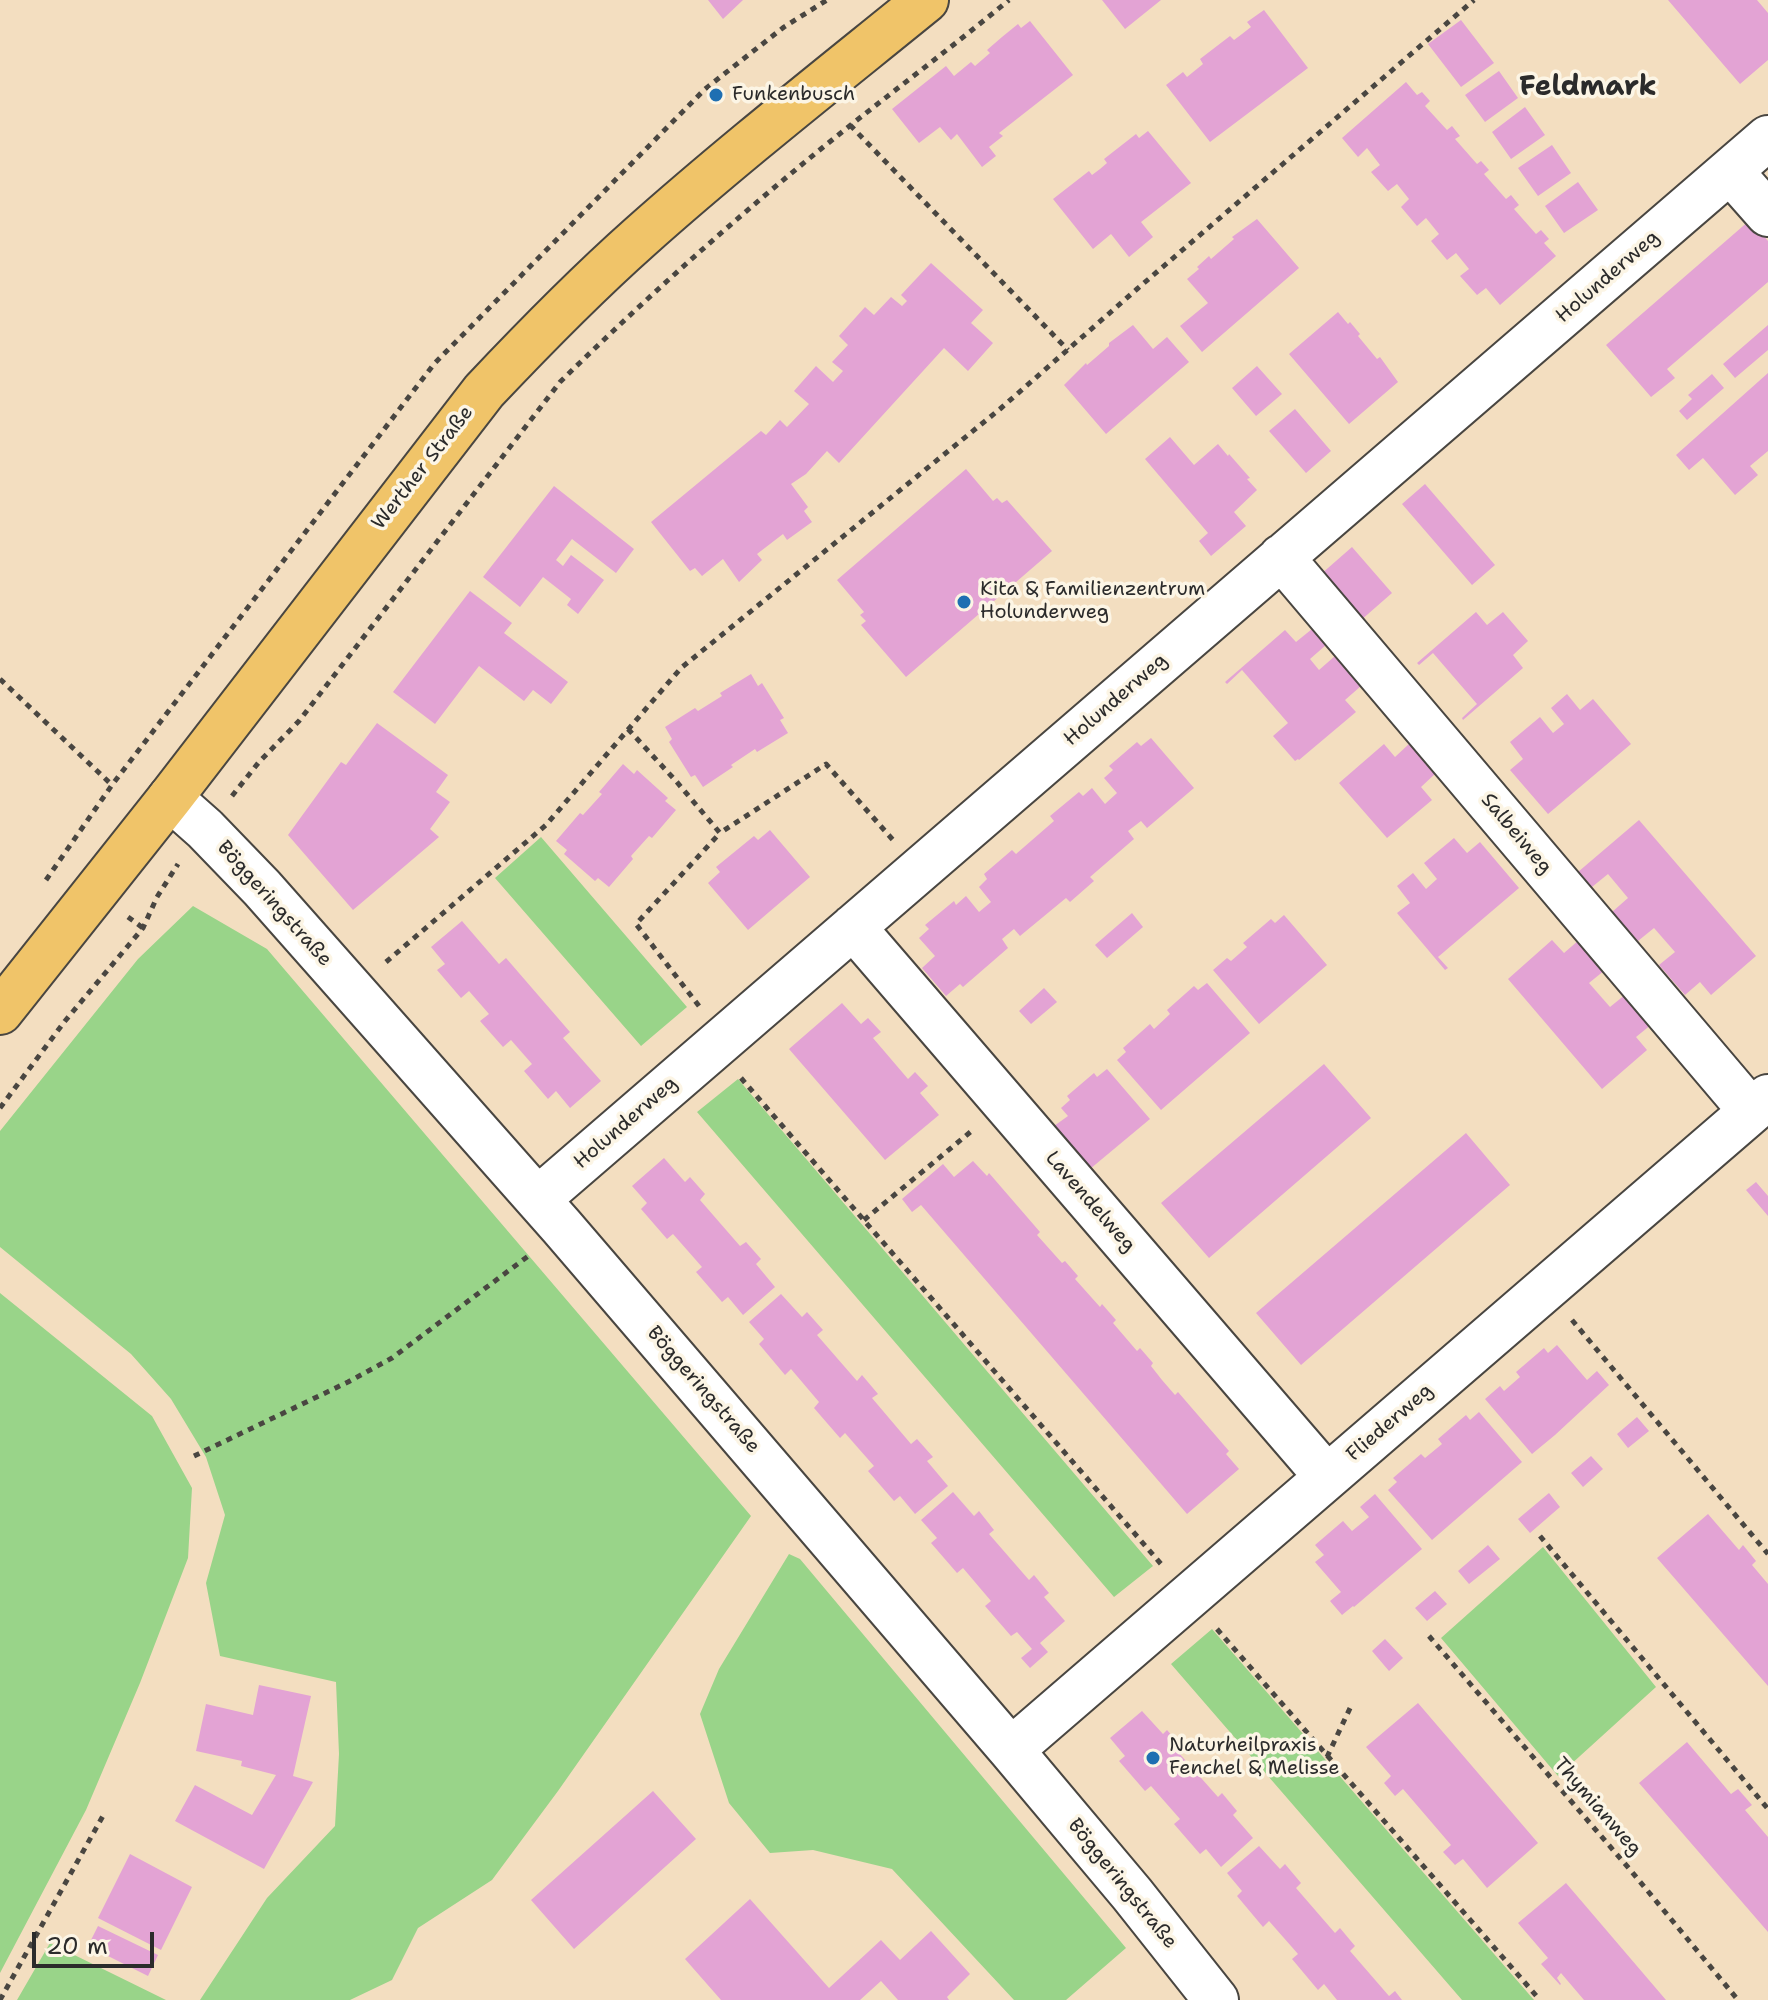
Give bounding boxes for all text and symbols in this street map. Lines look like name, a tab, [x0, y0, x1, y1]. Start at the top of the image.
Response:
district label: Feldmark	[1519, 71, 1657, 105]
place label: Funkenbusch	[732, 83, 855, 107]
marker: Funkenbusch	[707, 86, 725, 104]
street label: Holunderweg	[1551, 226, 1665, 328]
street label: Werther Straße	[367, 401, 479, 535]
place label: Kita & Familienzentrum Holunderweg	[980, 578, 1205, 625]
marker: Kita & Familienzentrum Holunderweg	[955, 593, 973, 611]
street label: Holunderweg	[1059, 649, 1173, 751]
street label: Salbeiweg	[1475, 789, 1557, 879]
street label: Böggeringstraße	[211, 836, 337, 972]
street label: Holunderweg	[569, 1072, 683, 1174]
street label: Lavendelweg	[1040, 1147, 1140, 1257]
street label: Böggeringstraße	[641, 1322, 765, 1458]
street label: Fliederweg	[1342, 1379, 1438, 1467]
place label: Naturheilpraxis Fenchel & Melisse	[1169, 1734, 1340, 1781]
marker: Naturheilpraxis Fenchel & Melisse	[1144, 1749, 1162, 1767]
street label: Thymianweg	[1548, 1753, 1646, 1861]
street label: Böggeringstraße	[1062, 1814, 1182, 1954]
scale bar	[36, 1916, 158, 1966]
text: 20 m	[46, 1930, 108, 1962]

